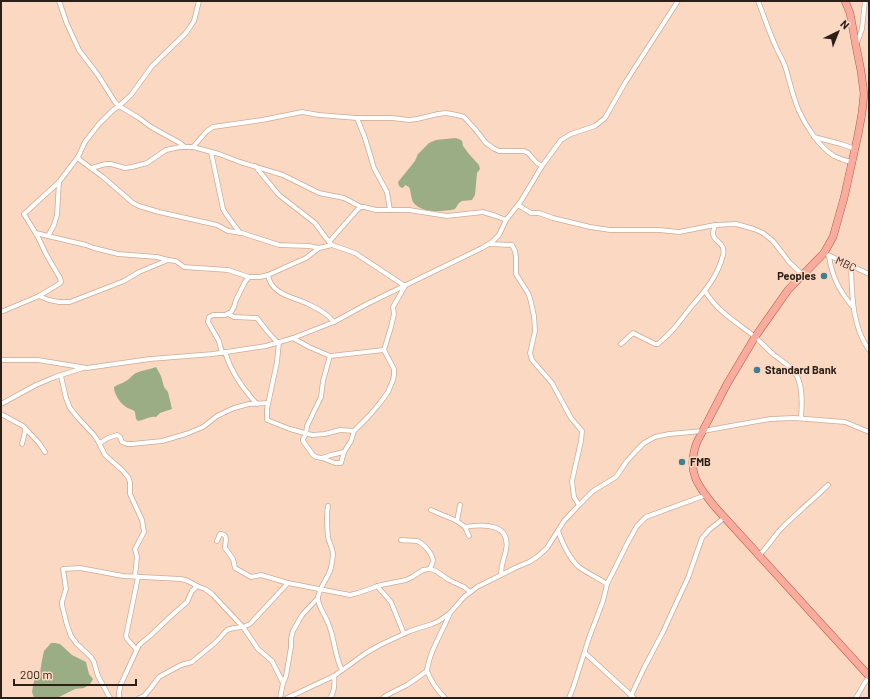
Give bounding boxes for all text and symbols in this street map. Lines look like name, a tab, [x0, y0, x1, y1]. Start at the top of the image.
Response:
north arrow	[818, 12, 858, 52]
text: N	[838, 17, 852, 32]
street label: MBC	[834, 253, 859, 274]
place label: Peoples	[777, 269, 816, 282]
marker: Peoples	[819, 271, 829, 281]
place label: Standard Bank	[765, 363, 837, 376]
marker: Standard Bank	[752, 365, 762, 375]
place label: FMB	[690, 455, 711, 468]
marker: FMB	[677, 457, 687, 467]
scale bar	[14, 661, 136, 687]
text: 200 m	[20, 667, 52, 681]

